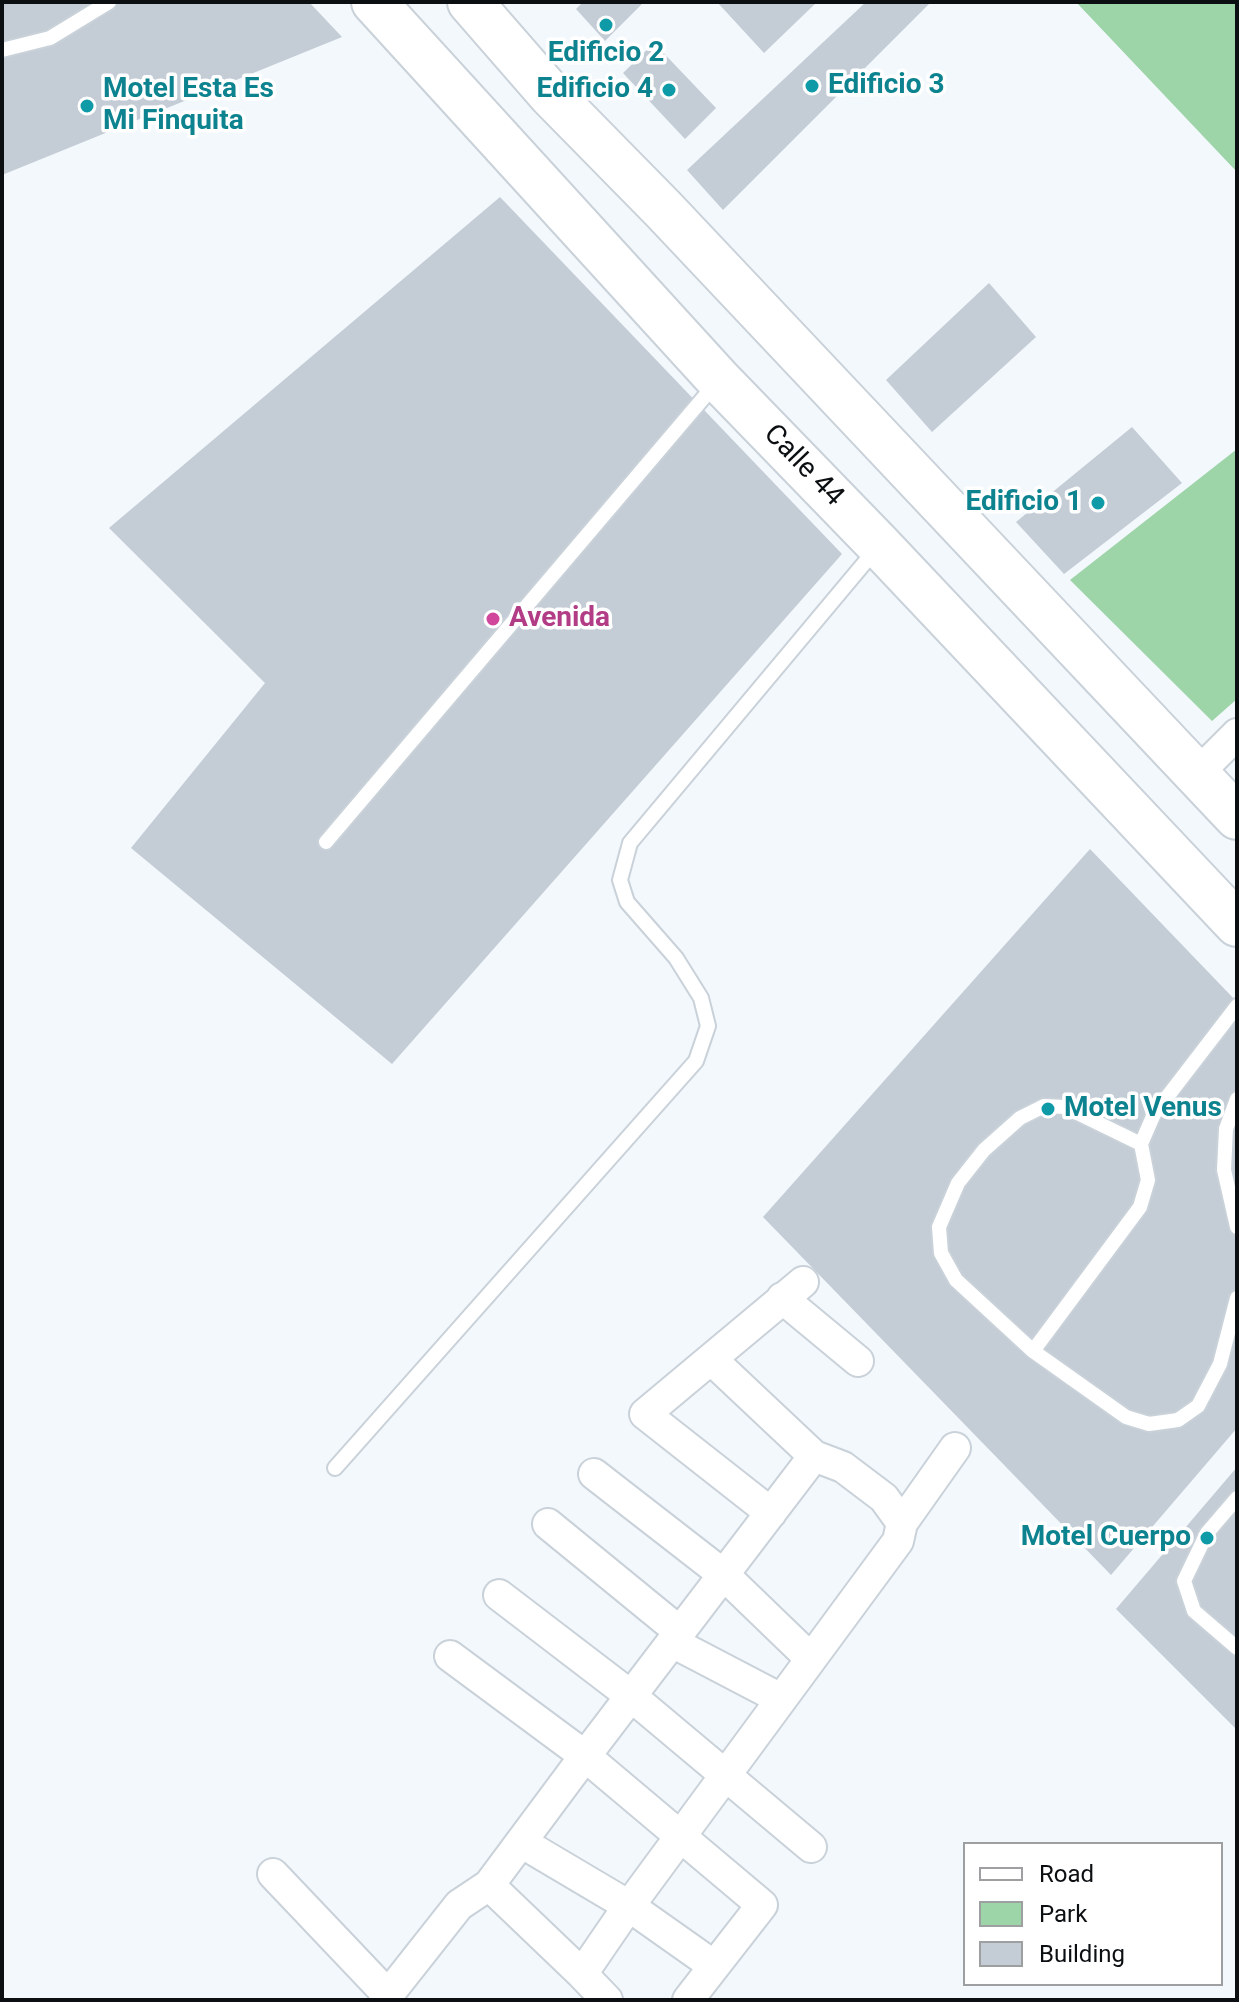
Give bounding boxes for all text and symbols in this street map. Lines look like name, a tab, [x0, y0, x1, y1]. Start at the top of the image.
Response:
marker: Edificio 2	[597, 16, 615, 34]
place label: Edificio 2	[548, 37, 664, 71]
place label: Edificio 3	[828, 69, 945, 103]
place label: Motel Esta Es Mi Finquita	[103, 73, 274, 139]
place label: Edificio 4	[536, 73, 653, 107]
marker: Edificio 3	[803, 77, 821, 95]
marker: Edificio 4	[660, 81, 678, 99]
marker: Motel Esta Es Mi Finquita	[78, 97, 96, 115]
street label: Calle 44	[756, 418, 850, 514]
place label: Edificio 1	[965, 486, 1082, 520]
marker: Edificio 1	[1089, 494, 1107, 512]
place label: Avenida	[509, 602, 610, 636]
marker: Avenida	[484, 610, 502, 628]
place label: Motel Venus	[1064, 1092, 1222, 1126]
marker: Motel Venus	[1039, 1100, 1057, 1118]
place label: Motel Cuerpo	[1021, 1521, 1191, 1555]
marker: Motel Cuerpo	[1198, 1529, 1216, 1547]
legend	[963, 1842, 1223, 1986]
text: Road	[1039, 1860, 1094, 1888]
text: Park	[1039, 1900, 1087, 1928]
text: Building	[1039, 1940, 1125, 1968]

